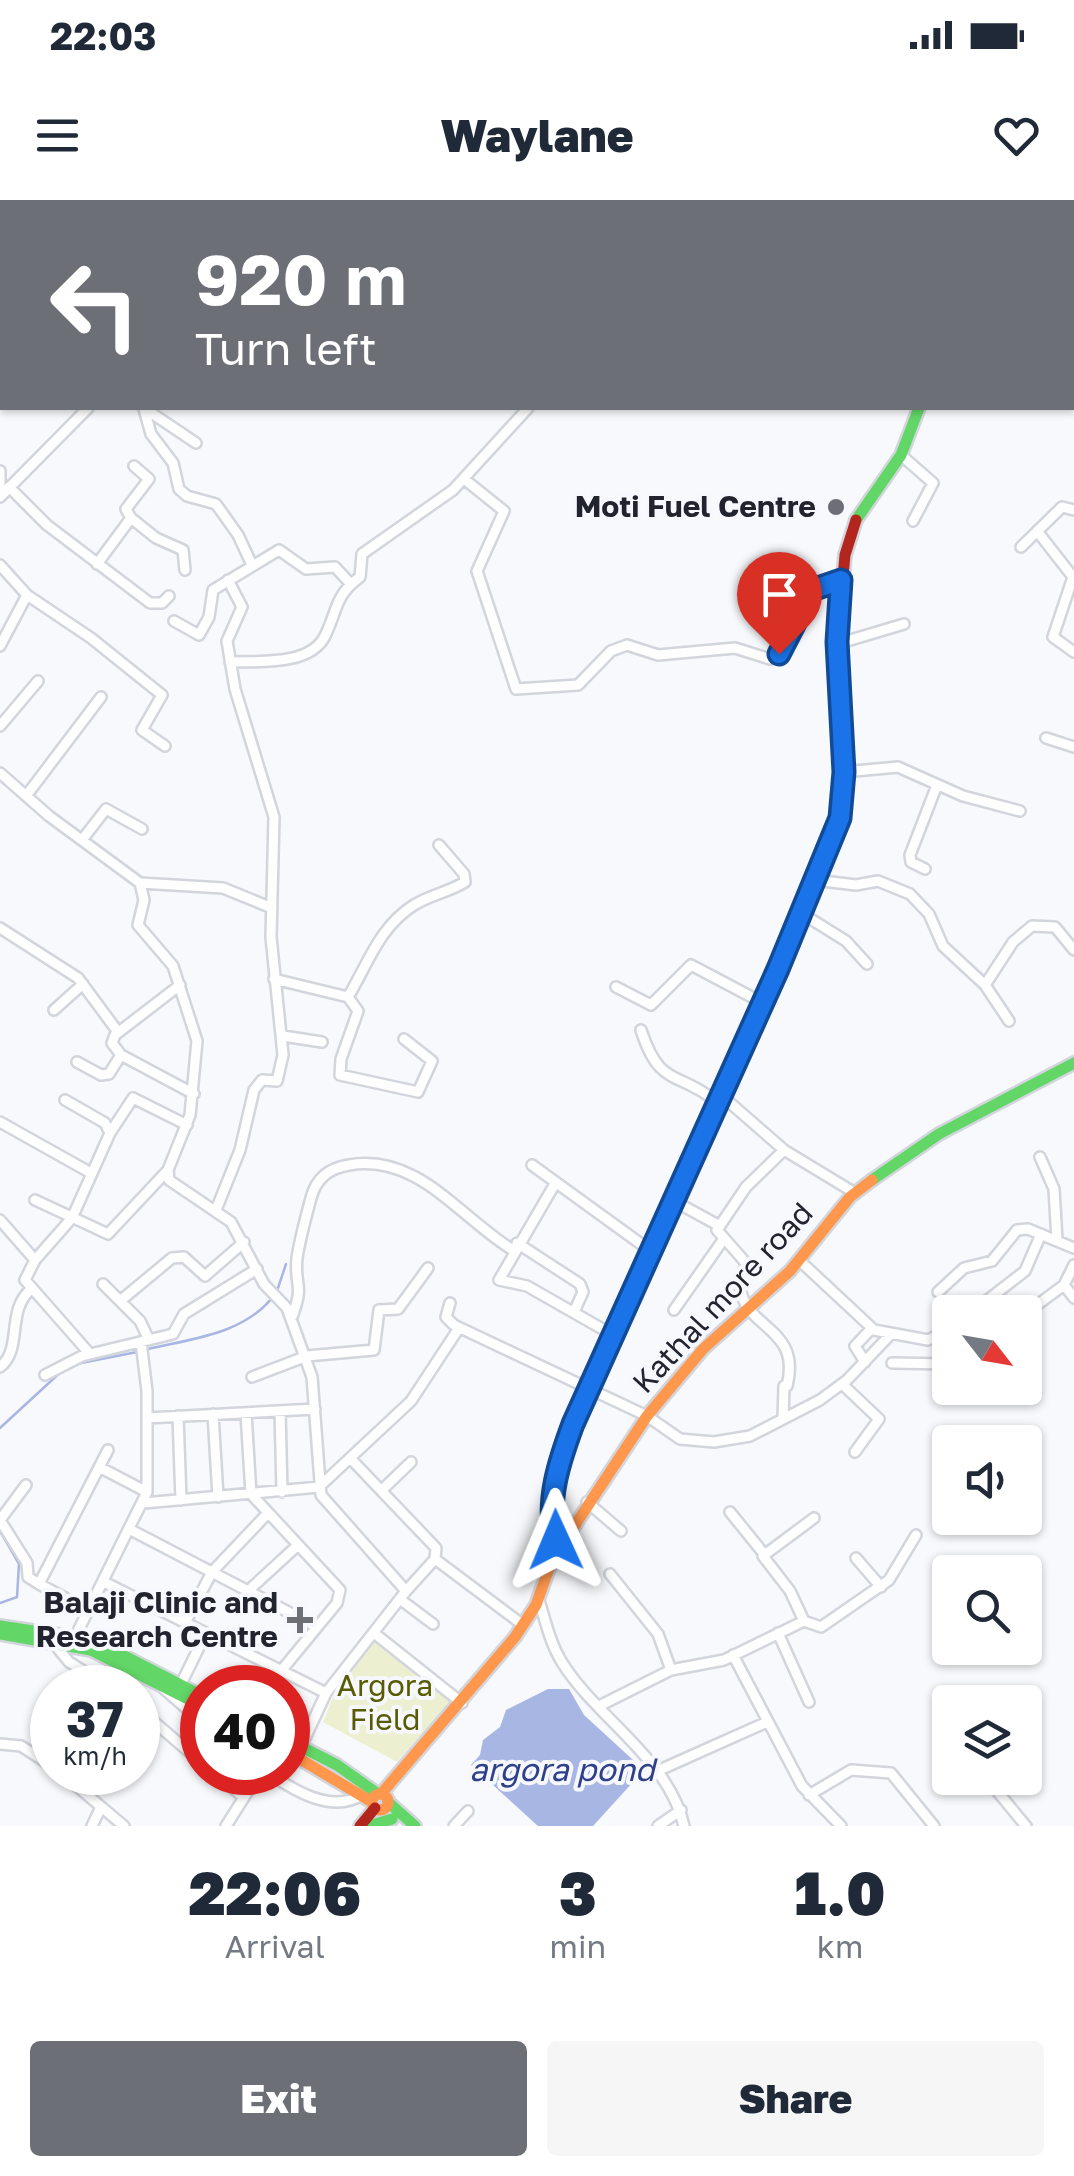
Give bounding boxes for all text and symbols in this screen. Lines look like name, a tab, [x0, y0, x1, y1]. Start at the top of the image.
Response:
text: 22:03	[50, 13, 156, 58]
icon: menu	[30, 108, 85, 163]
text: Waylane	[440, 108, 634, 162]
icon: heart	[989, 108, 1044, 163]
text: 920 m	[195, 236, 406, 320]
icon: left	[30, 240, 160, 370]
text: Turn left	[195, 321, 377, 375]
place label: Moti Fuel Centre	[575, 488, 816, 524]
marker: Moti Fuel Centre	[825, 496, 847, 518]
pin	[737, 552, 822, 655]
icon: arrive	[752, 567, 807, 622]
street label: Kathal more road	[625, 1195, 820, 1400]
north arrow	[932, 1295, 1042, 1405]
map controls	[932, 1295, 1042, 1795]
button: sound	[932, 1425, 1042, 1535]
position arrow	[504, 1488, 608, 1592]
button: search	[932, 1555, 1042, 1665]
place label: Balaji Clinic and Research Centre	[36, 1584, 278, 1654]
marker: Balaji Clinic and Research Centre	[287, 1607, 313, 1633]
speed limit sign: 40	[180, 1665, 310, 1795]
park label: Argora Field	[337, 1667, 433, 1737]
button: layers	[932, 1685, 1042, 1795]
text: 37	[66, 1688, 124, 1748]
text: km/h	[63, 1740, 127, 1771]
water label: argora pond	[469, 1750, 658, 1788]
text: 22:06	[188, 1856, 361, 1928]
text: 3	[559, 1856, 597, 1928]
text: 1.0	[795, 1856, 886, 1928]
text: Arrival	[225, 1927, 325, 1965]
text: min	[550, 1927, 606, 1965]
text: km	[817, 1927, 863, 1965]
button: Exit	[30, 2041, 527, 2156]
button: Share	[547, 2041, 1044, 2156]

